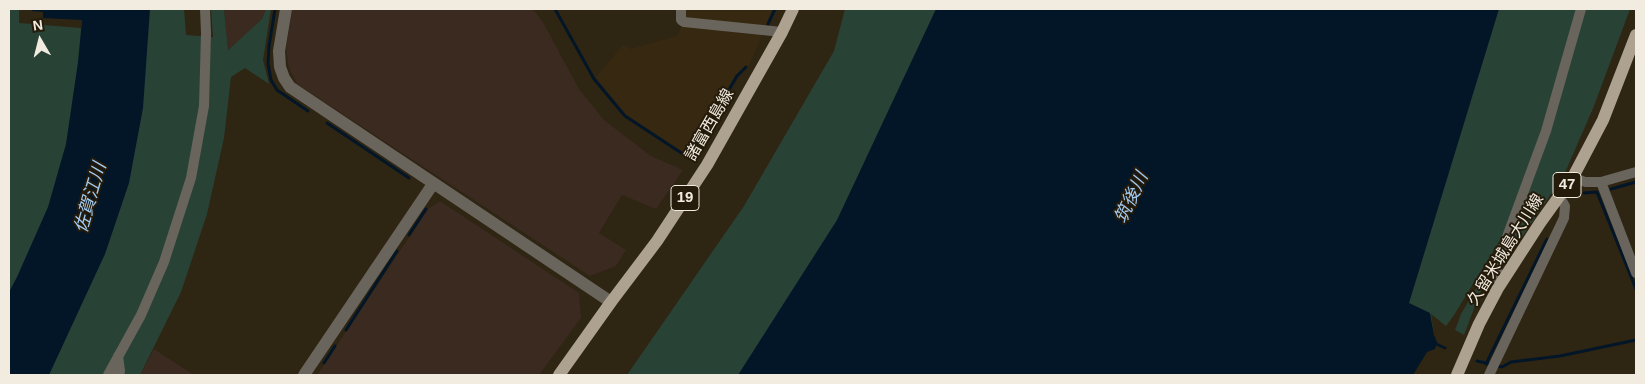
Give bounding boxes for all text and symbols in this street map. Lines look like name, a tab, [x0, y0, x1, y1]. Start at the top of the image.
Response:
north arrow	[15, 15, 65, 65]
text: N	[32, 17, 44, 34]
street label: 諸富西島線	[682, 86, 738, 164]
water label: 佐賀江川	[71, 160, 111, 236]
water label: 筑後川	[1111, 169, 1153, 227]
road number: 47	[1553, 172, 1581, 198]
road number: 19	[671, 186, 699, 210]
street label: 久留米城島大川線	[1464, 191, 1548, 309]

